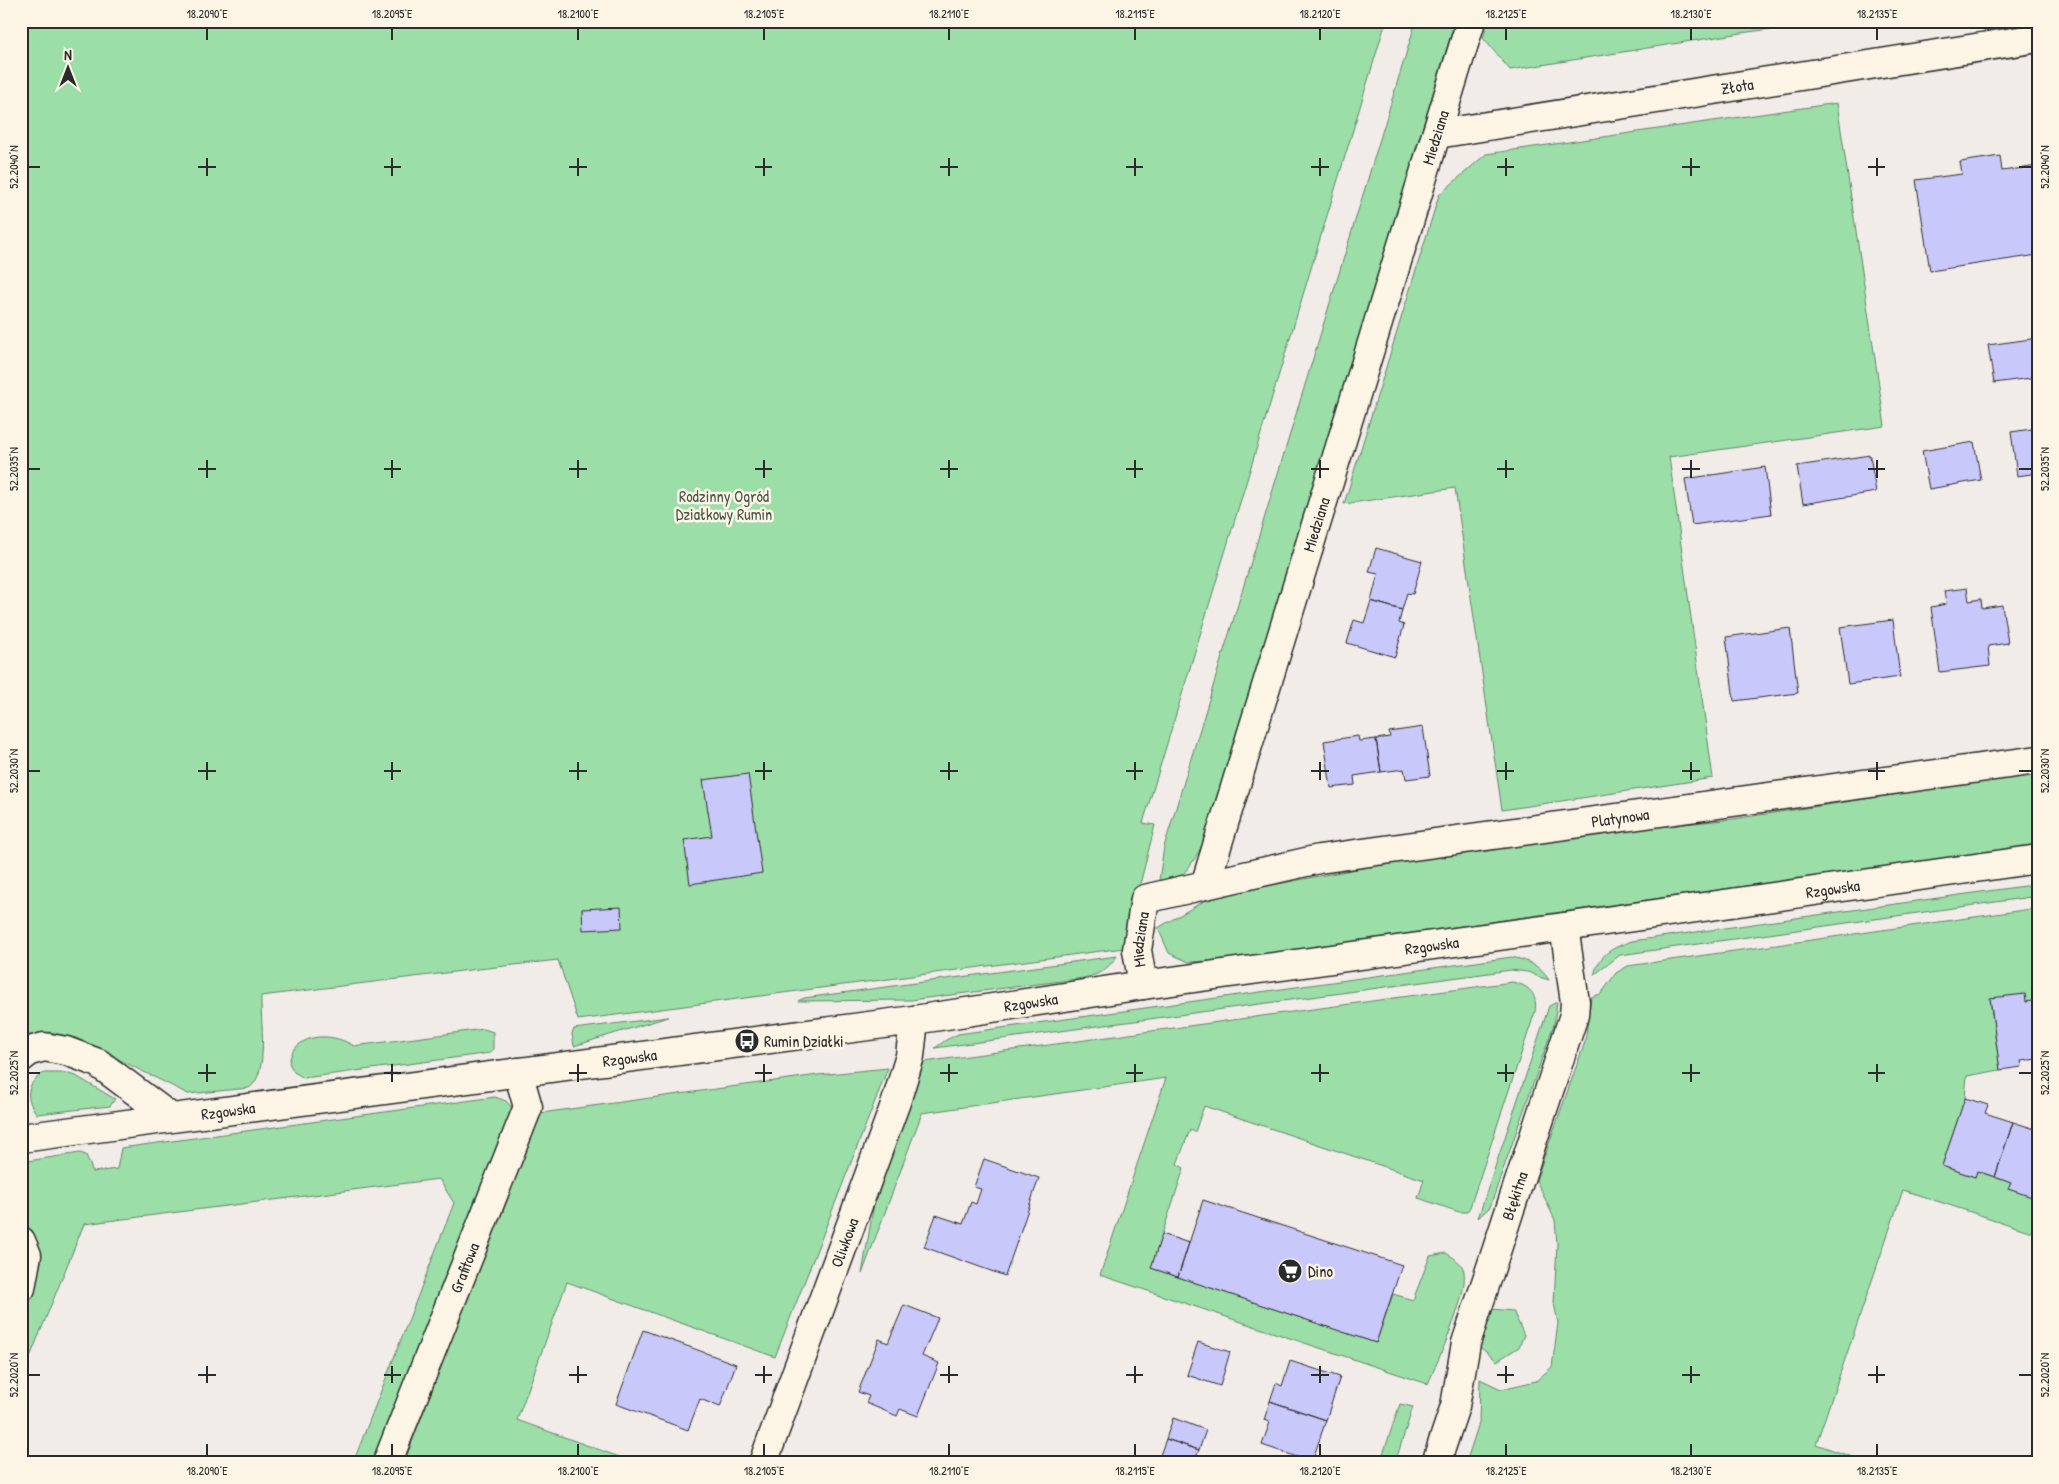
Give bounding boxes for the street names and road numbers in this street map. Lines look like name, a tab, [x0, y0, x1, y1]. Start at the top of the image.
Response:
street label: Złota	[1719, 73, 1755, 99]
street label: Miedziana	[1416, 107, 1454, 167]
street label: Miedziana	[1297, 494, 1335, 554]
street label: Platynowa	[1590, 803, 1650, 832]
street label: Rzgowska	[1804, 874, 1861, 903]
street label: Miedziana	[1126, 910, 1154, 969]
street label: Rzgowska	[1403, 931, 1460, 960]
street label: Rzgowska	[1002, 987, 1059, 1017]
street label: Rzgowska	[601, 1043, 658, 1072]
street label: Rzgowska	[200, 1096, 257, 1125]
street label: Błękitna	[1496, 1169, 1533, 1223]
street label: Oliwkowa	[825, 1215, 863, 1270]
street label: Grafitowa	[444, 1239, 484, 1296]

